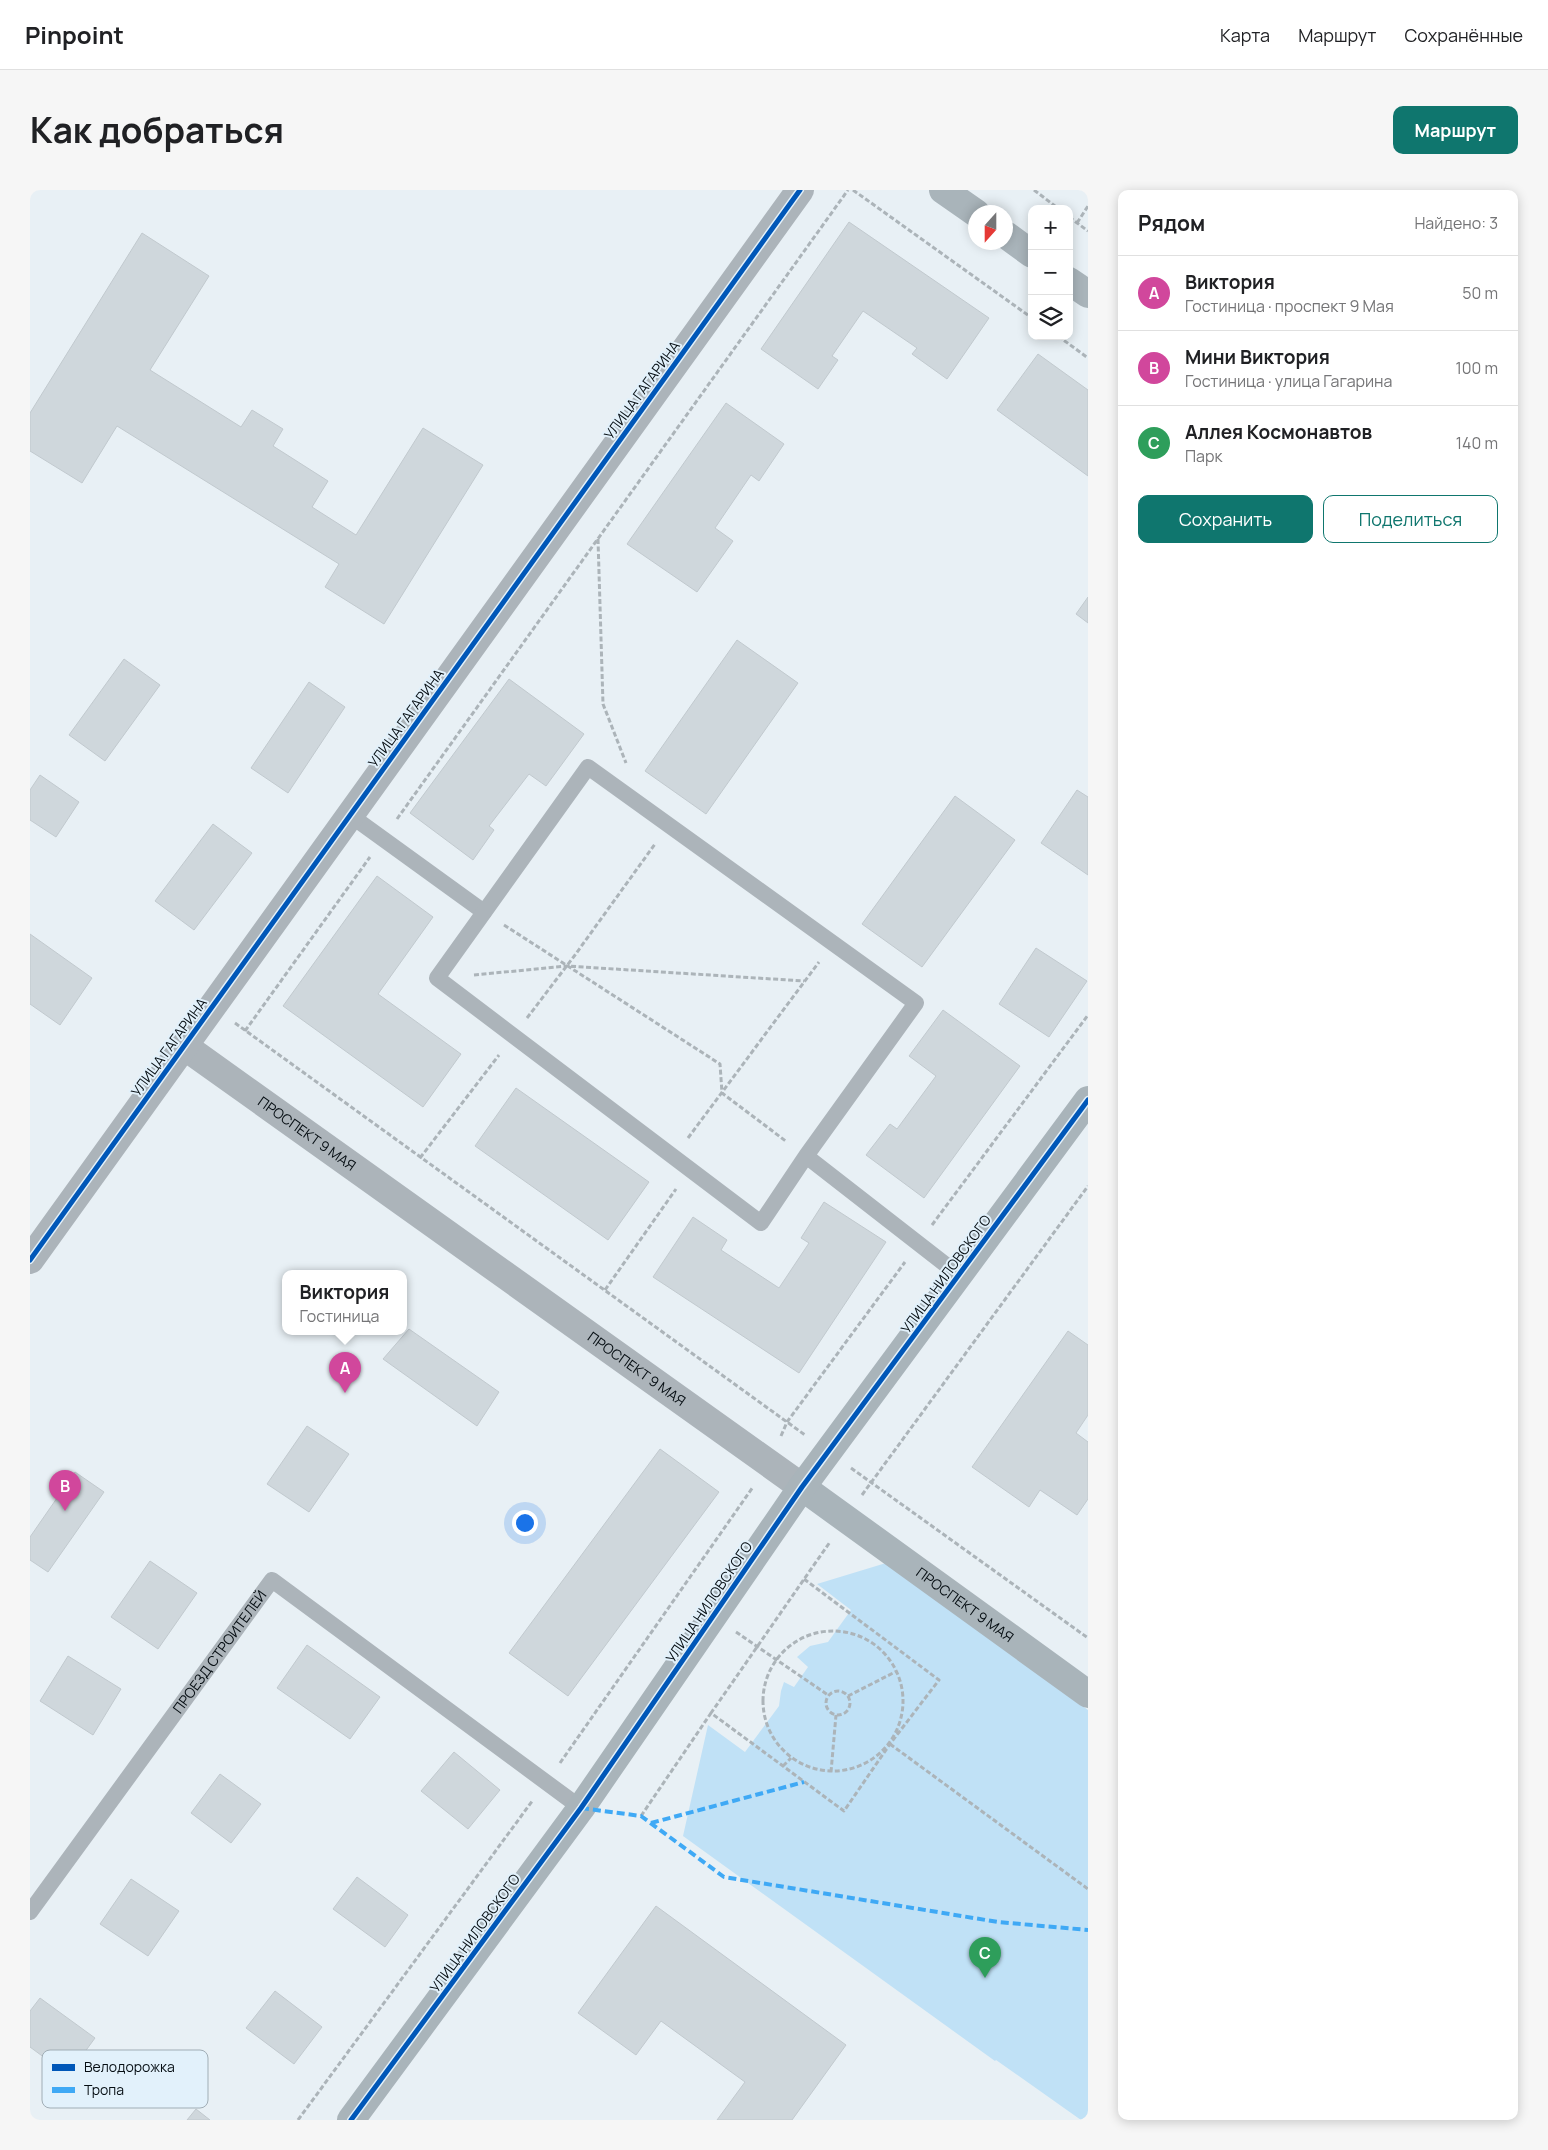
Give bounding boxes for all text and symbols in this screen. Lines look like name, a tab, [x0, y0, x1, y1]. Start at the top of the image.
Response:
text: Pinpoint	[25, 18, 124, 51]
text: Карта	[1220, 23, 1270, 47]
text: Маршрут	[1298, 23, 1376, 47]
text: Сохранённые	[1404, 23, 1523, 47]
text: Как добраться	[30, 106, 284, 154]
button: Маршрут	[1393, 106, 1518, 154]
north arrow	[968, 205, 1013, 250]
map controls	[1028, 205, 1073, 340]
button: +	[1028, 205, 1073, 250]
text: Рядом	[1138, 209, 1205, 237]
text: Найдено: 3	[1414, 212, 1498, 234]
button: −	[1028, 250, 1073, 295]
text: Виктория	[1185, 269, 1275, 295]
text: A	[1149, 282, 1159, 304]
text: 50 m	[1462, 282, 1498, 304]
button: layers	[1028, 295, 1073, 340]
text: Гостиница · проспект 9 Мая	[1185, 295, 1394, 317]
street label: УЛИЦА ГАГАРИНА	[599, 337, 684, 443]
text: Мини Виктория	[1185, 344, 1330, 370]
text: B	[1149, 357, 1159, 379]
text: 100 m	[1455, 357, 1498, 379]
text: Гостиница · улица Гагарина	[1185, 370, 1392, 392]
text: Аллея Космонавтов	[1185, 419, 1372, 445]
text: C	[1148, 432, 1160, 454]
text: 140 m	[1456, 432, 1498, 454]
text: Парк	[1185, 445, 1222, 467]
button: Сохранить	[1138, 495, 1313, 543]
button: Поделиться	[1323, 495, 1498, 543]
street label: УЛИЦА ГАГАРИНА	[363, 665, 448, 771]
street label: УЛИЦА ГАГАРИНА	[126, 994, 211, 1100]
street label: ПРОСПЕКТ 9 МАЯ	[254, 1092, 360, 1175]
street label: УЛИЦА НИЛОВСКОГО	[896, 1211, 995, 1337]
popup	[282, 1270, 407, 1335]
text: Виктория	[300, 1279, 389, 1305]
text: Гостиница	[300, 1305, 379, 1327]
street label: ПРОСПЕКТ 9 МАЯ	[584, 1327, 690, 1410]
pin: A	[329, 1352, 361, 1393]
pin: B	[49, 1470, 81, 1511]
your location	[512, 1510, 538, 1536]
street label: УЛИЦА НИЛОВСКОГО	[661, 1538, 756, 1666]
street label: ПРОСПЕКТ 9 МАЯ	[913, 1563, 1018, 1646]
street label: ПРОЕЗД СТРОИТЕЛЕЙ	[168, 1586, 270, 1717]
street label: УЛИЦА НИЛОВСКОГО	[425, 1870, 524, 1996]
pin: C	[969, 1937, 1001, 1978]
legend	[42, 2050, 208, 2108]
text: Велодорожка	[84, 2057, 175, 2076]
text: Тропа	[84, 2080, 124, 2099]

